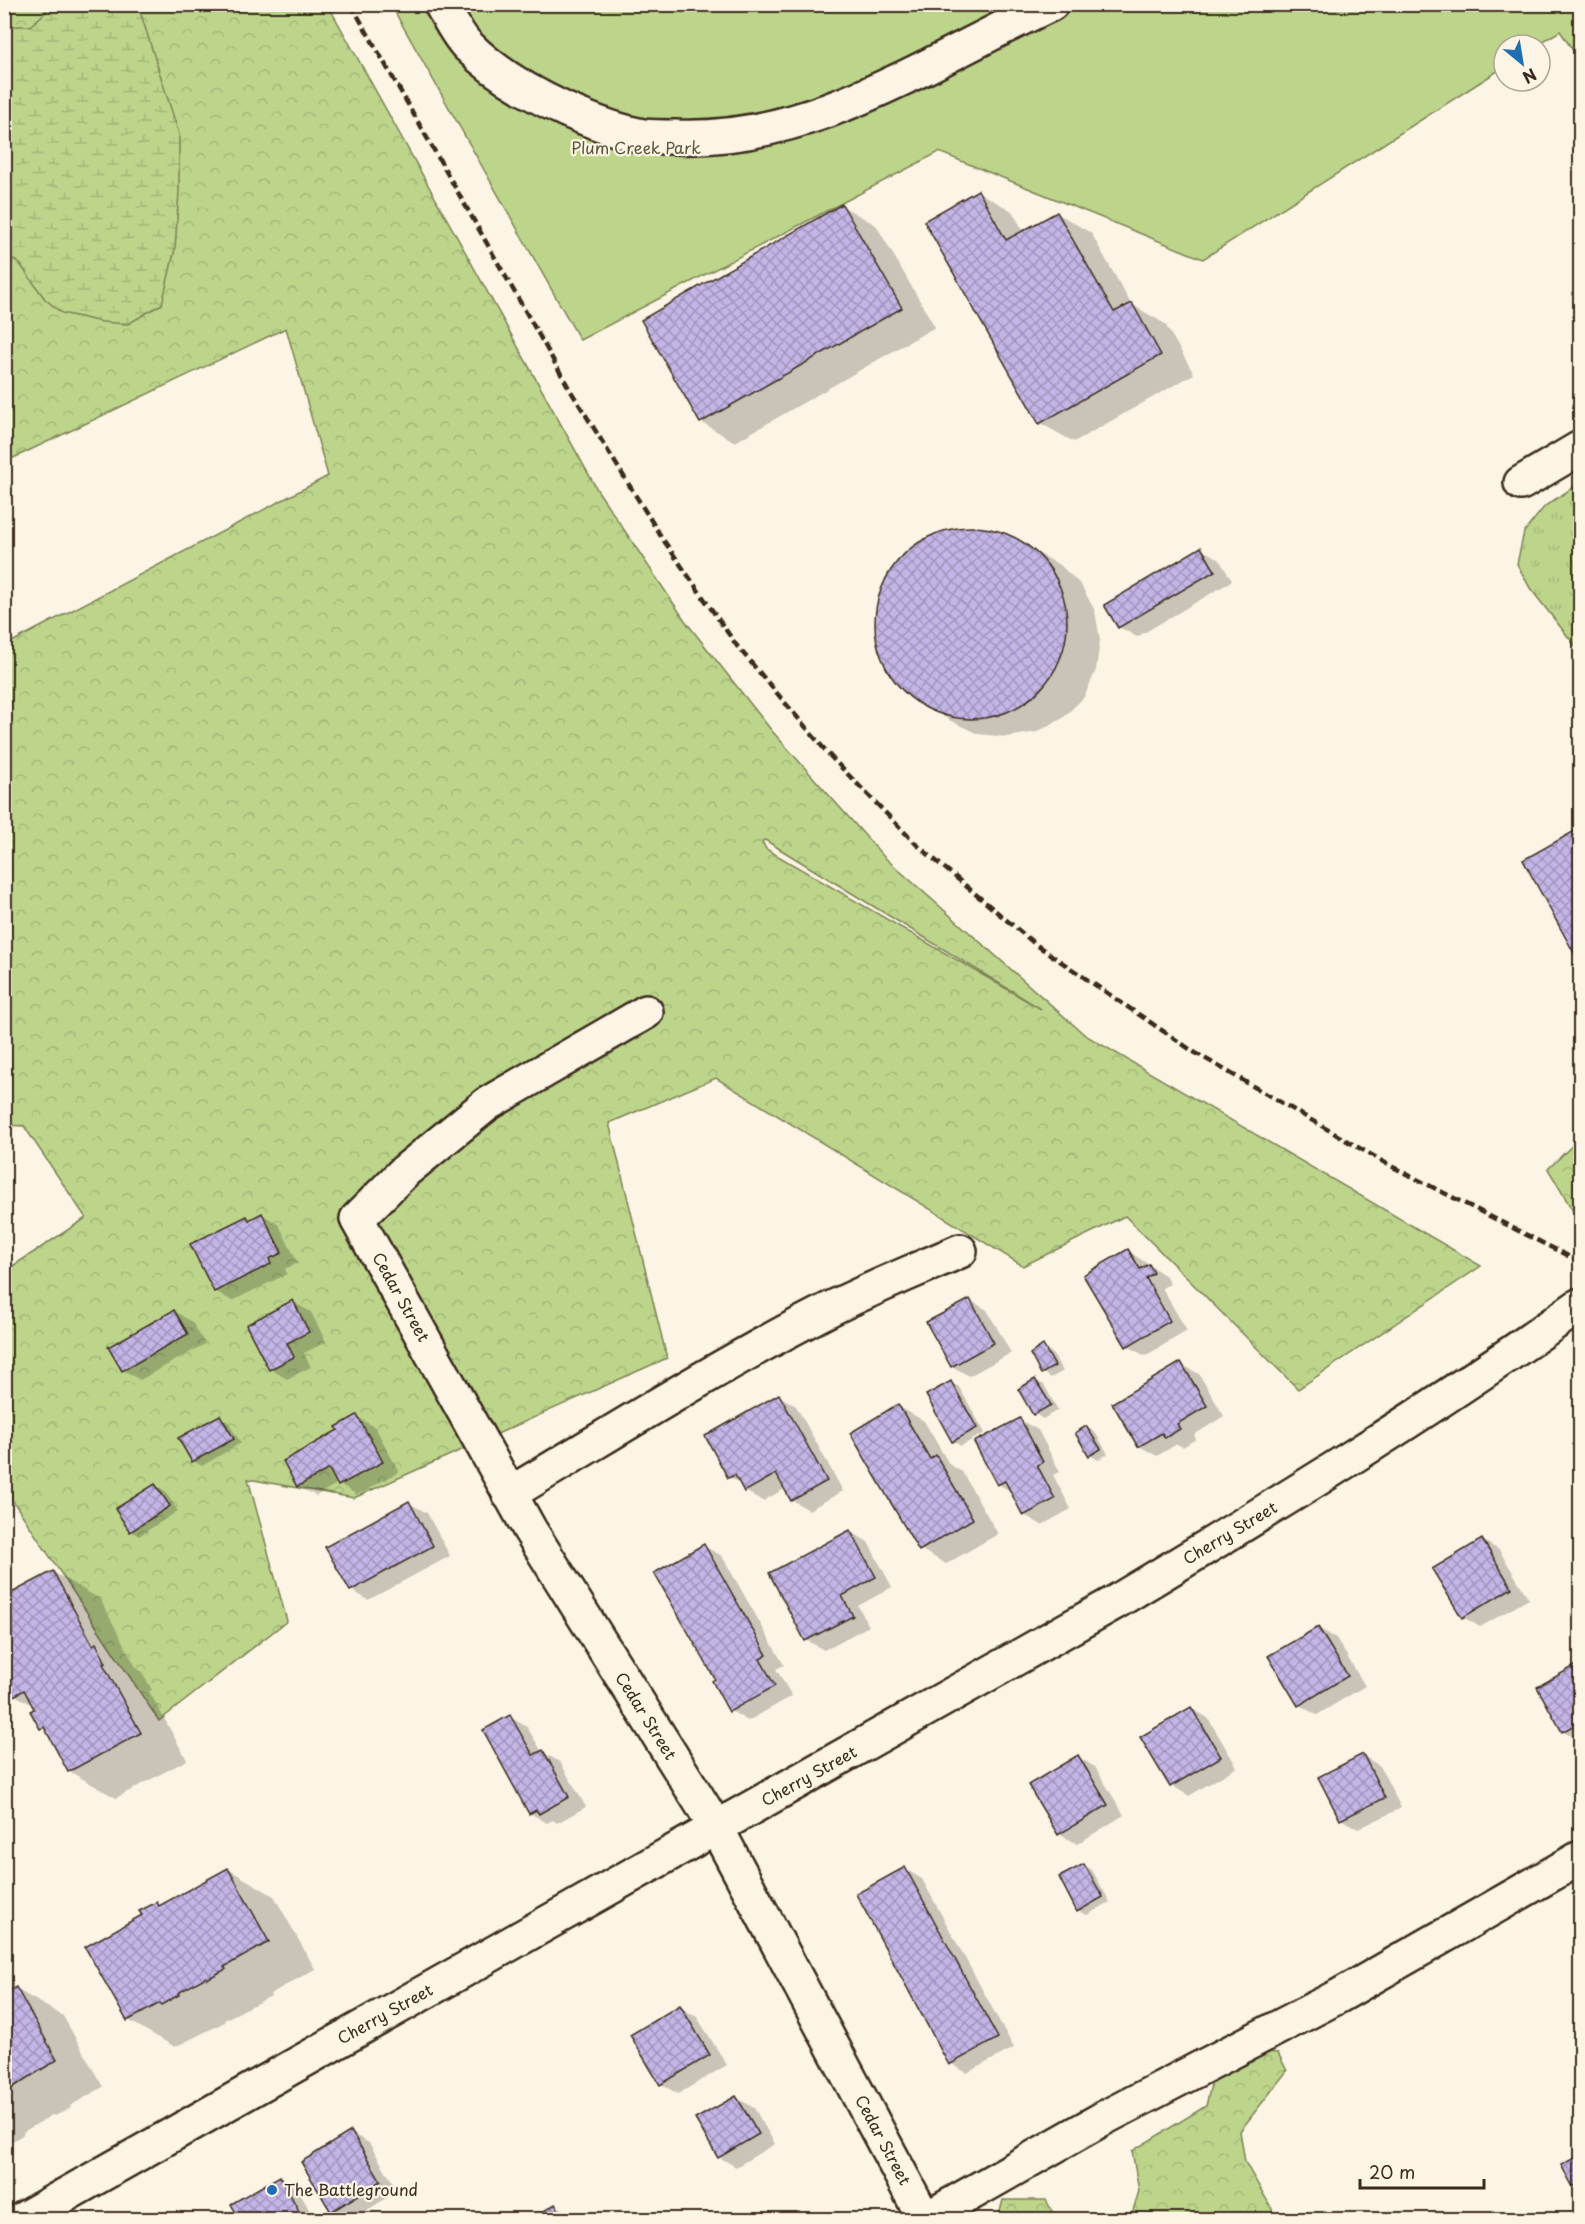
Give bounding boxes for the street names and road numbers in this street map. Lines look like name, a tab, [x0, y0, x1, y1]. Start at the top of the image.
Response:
street label: Cedar Street	[367, 1247, 437, 1346]
street label: Cherry Street	[1178, 1494, 1282, 1570]
street label: Cedar Street	[610, 1667, 684, 1764]
street label: Cherry Street	[756, 1739, 861, 1811]
street label: Cherry Street	[332, 1977, 437, 2049]
street label: Cedar Street	[850, 2090, 918, 2189]

